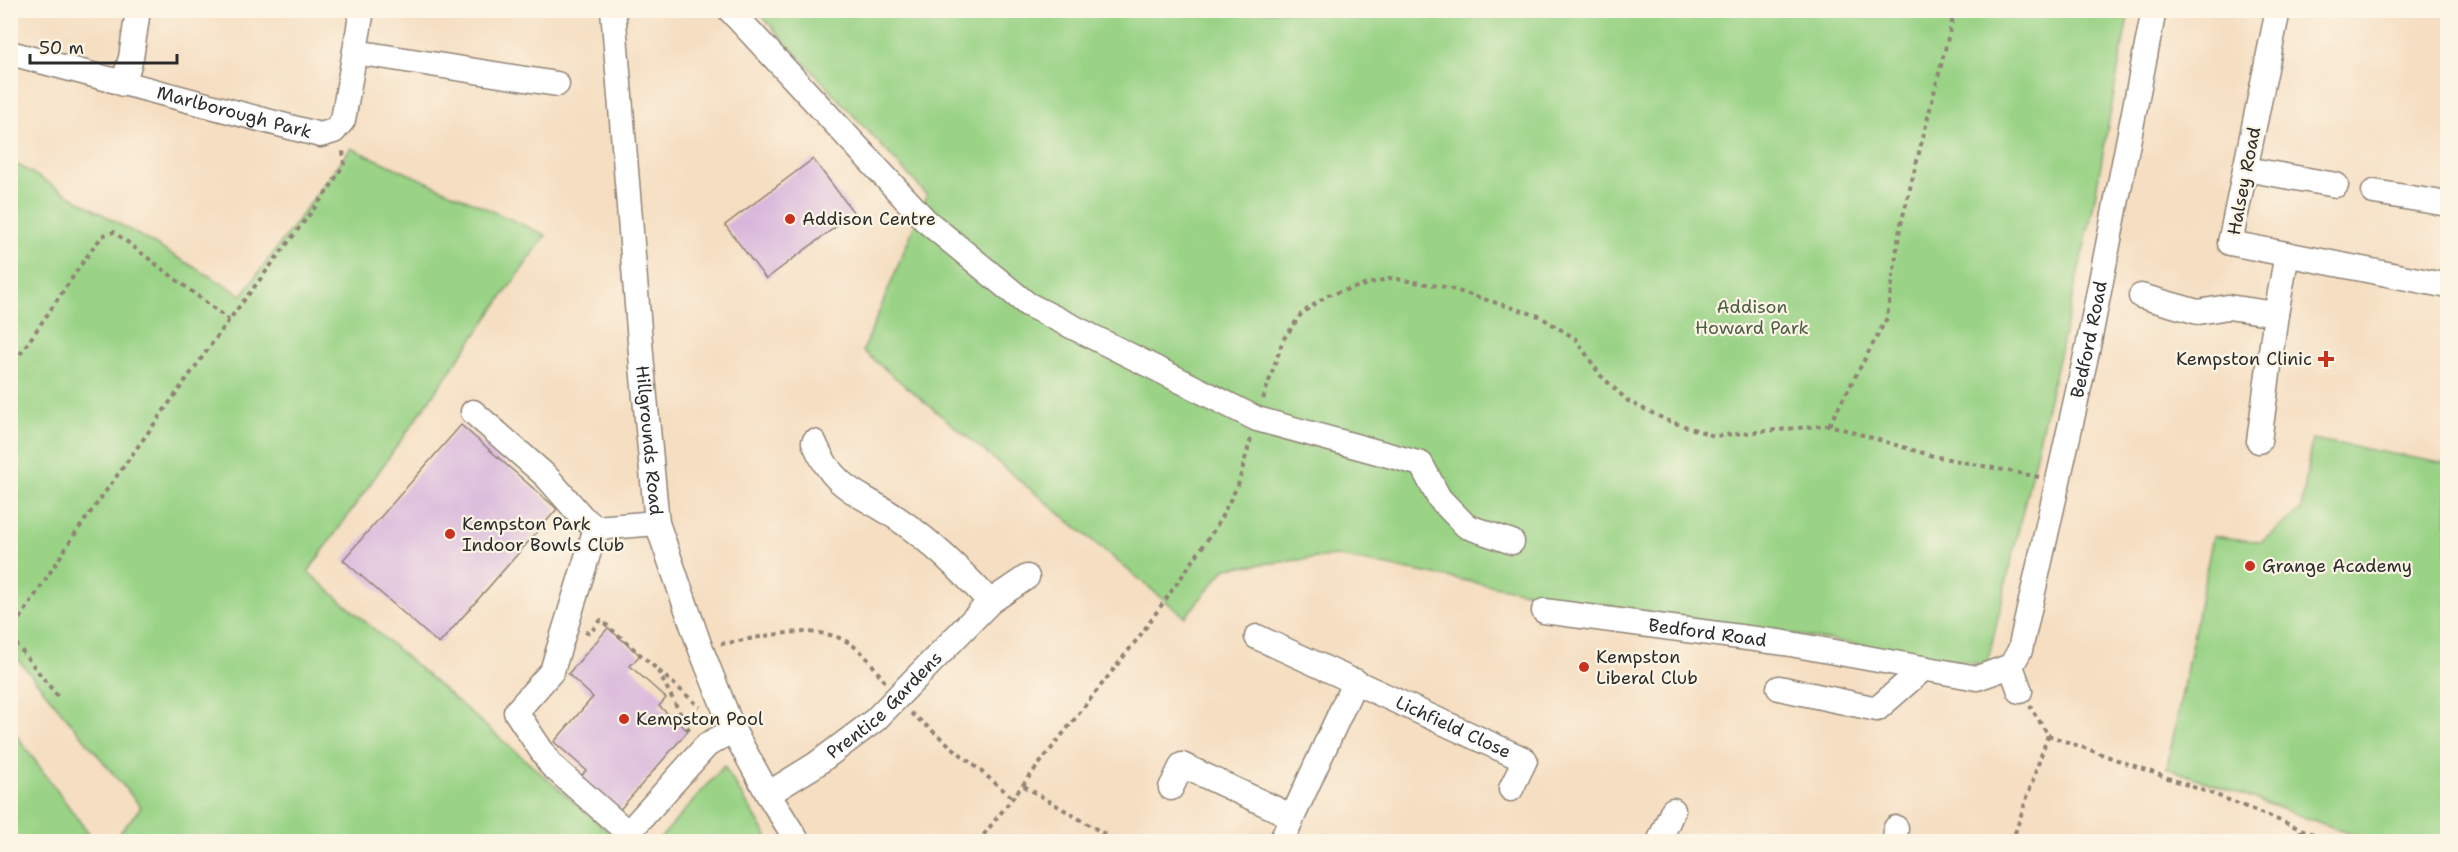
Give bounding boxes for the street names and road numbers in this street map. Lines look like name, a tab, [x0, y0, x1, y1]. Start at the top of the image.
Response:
street label: Marlborough Park	[154, 80, 314, 144]
street label: Halsey Road	[2222, 125, 2266, 237]
street label: Bedford Road	[2065, 279, 2113, 400]
street label: Hillgrounds Road	[630, 364, 668, 517]
street label: Bedford Road	[1647, 613, 1768, 652]
street label: Prentice Gardens	[821, 646, 947, 764]
street label: Lichfield Close	[1392, 690, 1515, 764]

